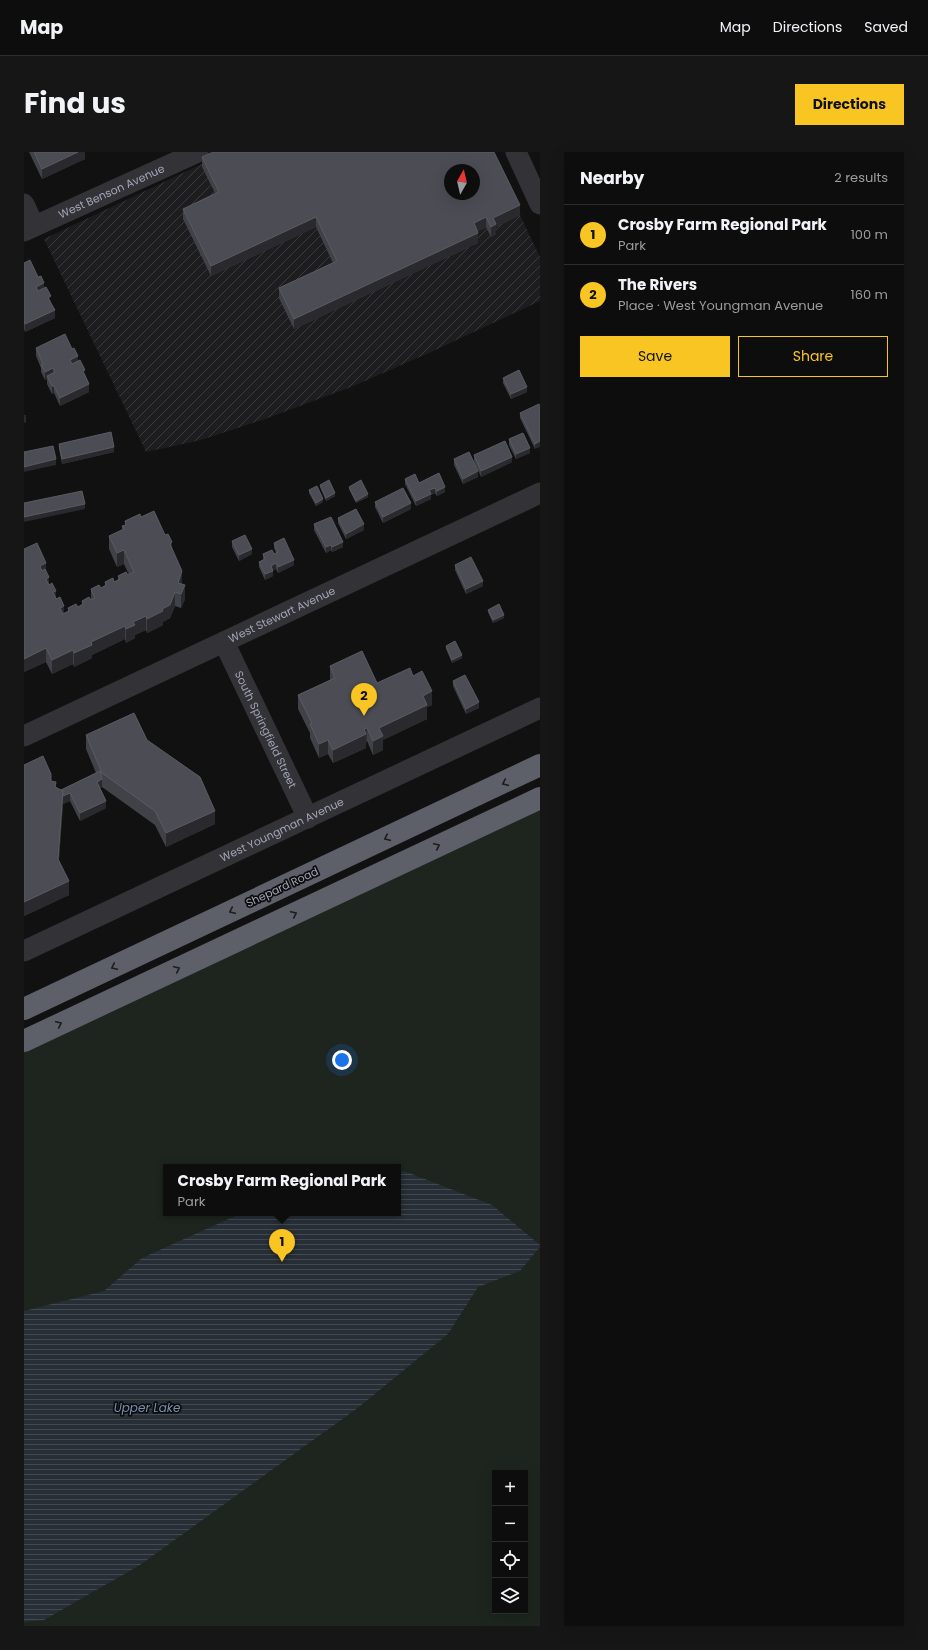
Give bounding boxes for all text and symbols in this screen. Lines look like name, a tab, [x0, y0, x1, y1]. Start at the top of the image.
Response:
text: Map	[20, 14, 63, 41]
text: Map	[720, 17, 751, 37]
text: Directions	[773, 17, 842, 37]
text: Saved	[864, 17, 908, 37]
text: Find us	[24, 84, 126, 123]
button: Directions	[795, 84, 904, 125]
street label: West Benson Avenue	[56, 160, 167, 222]
north arrow	[444, 164, 480, 200]
text: Nearby	[580, 166, 644, 190]
text: 2 results	[834, 168, 888, 187]
text: Crosby Farm Regional Park	[618, 214, 827, 235]
text: 1	[591, 225, 595, 244]
text: 100 m	[851, 225, 888, 244]
text: Park	[618, 236, 646, 255]
text: The Rivers	[618, 274, 697, 295]
text: 2	[589, 285, 597, 304]
text: 160 m	[851, 285, 888, 304]
text: Place · West Youngman Avenue	[618, 296, 823, 315]
button: Save	[580, 336, 730, 377]
button: Share	[738, 336, 888, 377]
street label: West Stewart Avenue	[226, 582, 338, 647]
street label: South Springfield Street	[231, 668, 301, 791]
pin: 2	[351, 683, 377, 716]
one-way arrow	[502, 778, 509, 786]
street label: West Youngman Avenue	[217, 793, 347, 866]
one-way arrow	[384, 833, 392, 841]
one-way arrow	[433, 843, 441, 851]
street label: Shepard Road	[243, 863, 321, 911]
one-way arrow	[228, 906, 236, 914]
one-way arrow	[290, 911, 298, 919]
one-way arrow	[111, 962, 118, 970]
one-way arrow	[173, 966, 180, 974]
one-way arrow	[55, 1021, 63, 1029]
your location	[332, 1050, 352, 1070]
popup	[163, 1164, 401, 1216]
text: Crosby Farm Regional Park	[178, 1170, 386, 1191]
text: Park	[178, 1192, 205, 1211]
pin: 1	[269, 1229, 295, 1262]
water label: Upper Lake	[114, 1399, 181, 1416]
map controls	[492, 1470, 528, 1614]
button: +	[492, 1470, 528, 1506]
button: −	[492, 1506, 528, 1542]
button: locate	[492, 1542, 528, 1578]
button: layers	[492, 1578, 528, 1614]

